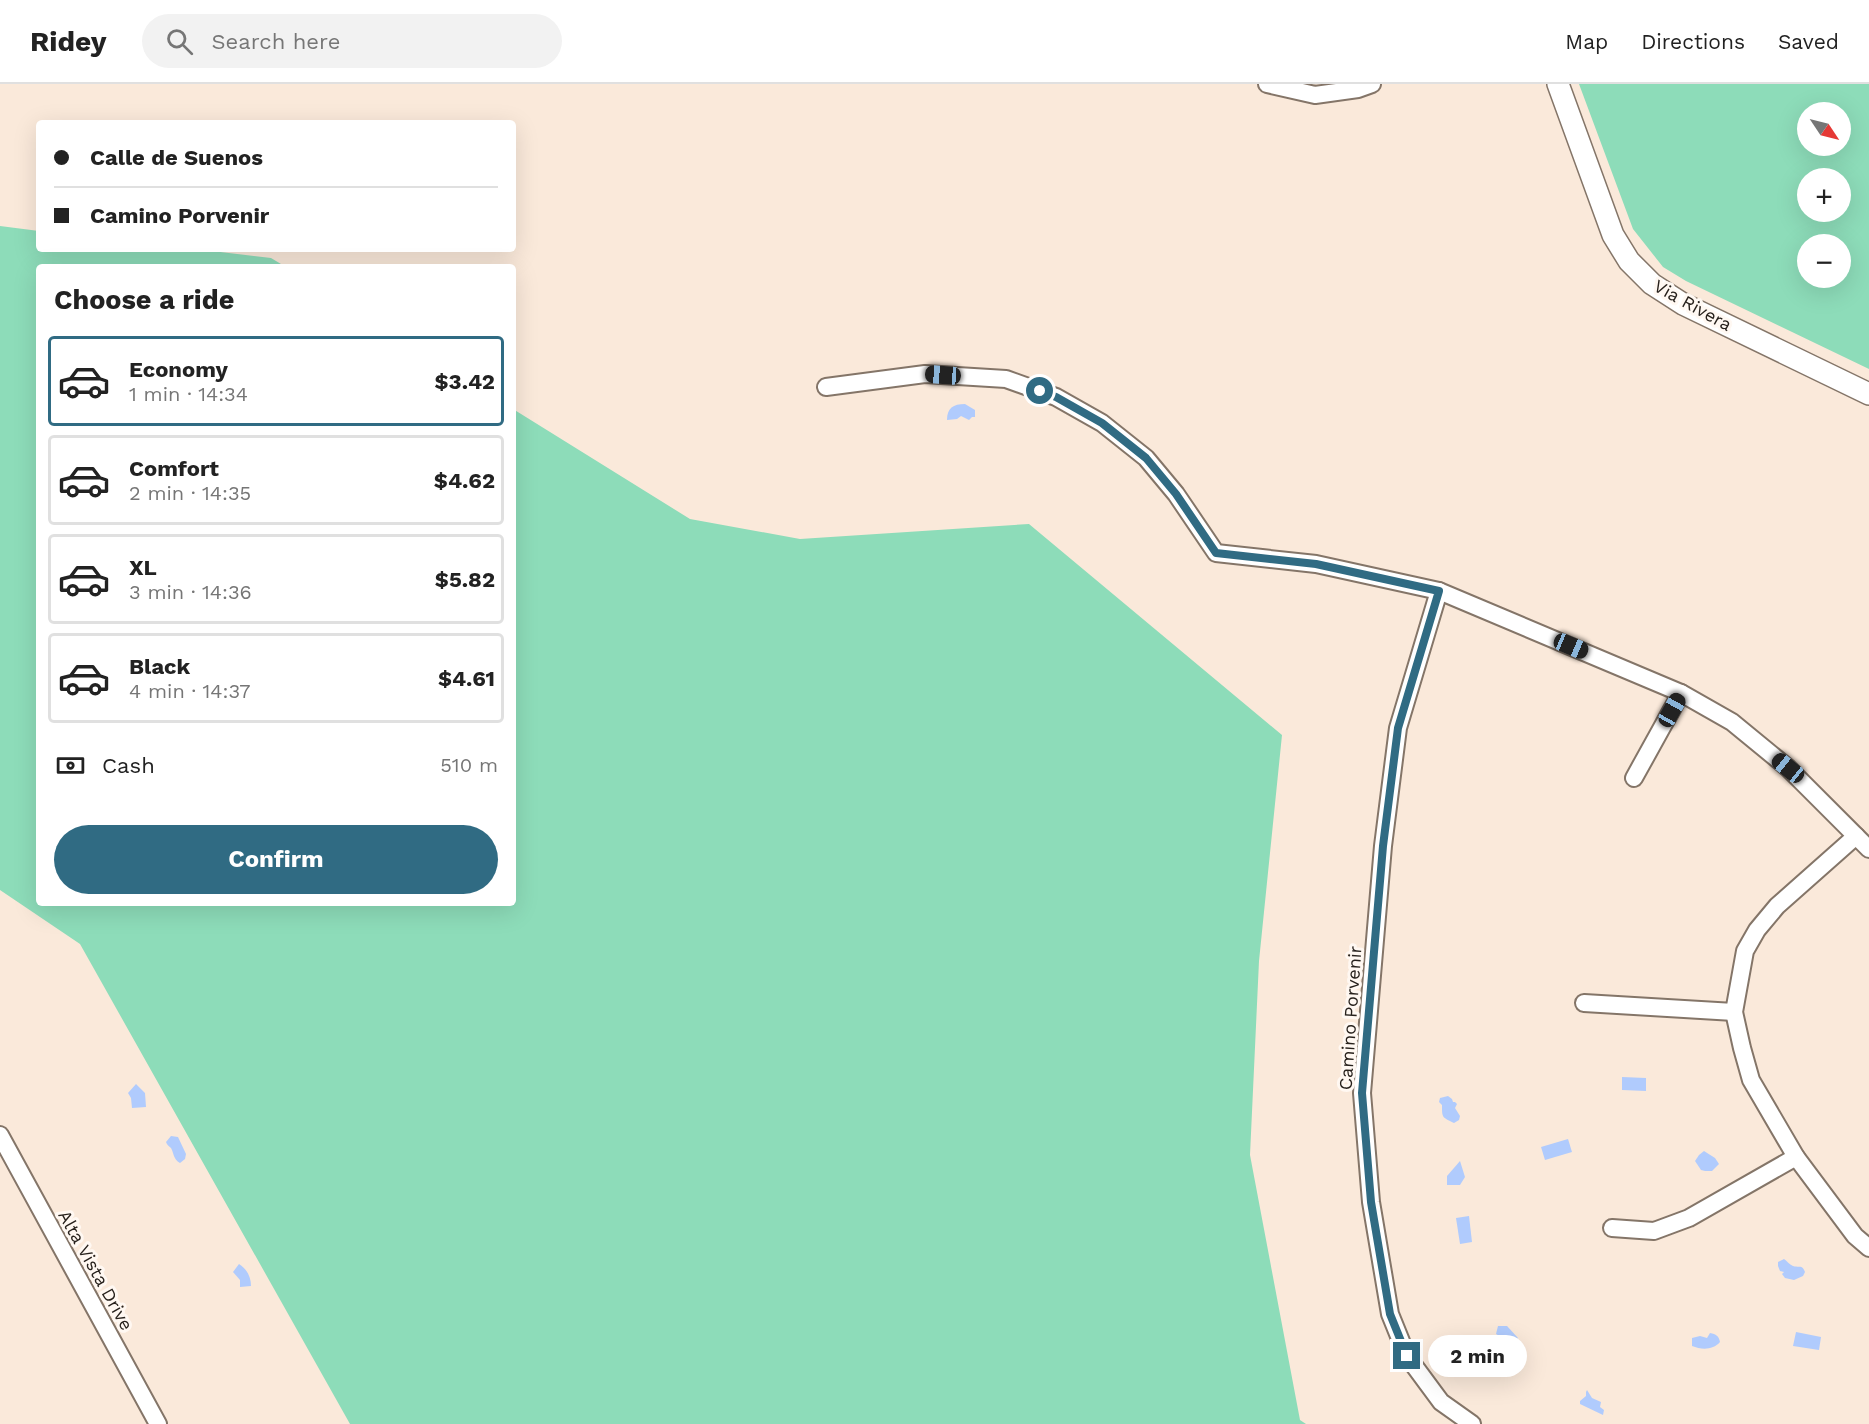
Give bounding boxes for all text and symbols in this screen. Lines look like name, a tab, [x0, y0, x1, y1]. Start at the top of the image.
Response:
search box	[142, 14, 562, 68]
text: Ridey	[30, 25, 106, 58]
icon: search	[163, 25, 196, 58]
text: Search here	[211, 29, 340, 54]
text: Map	[1565, 29, 1608, 54]
text: Directions	[1641, 29, 1745, 54]
text: Saved	[1778, 29, 1839, 54]
north arrow	[1797, 102, 1851, 156]
map controls	[1797, 102, 1851, 288]
text: Calle de Suenos	[90, 145, 263, 170]
button: +	[1797, 168, 1851, 222]
text: Camino Porvenir	[90, 203, 269, 228]
button: −	[1797, 234, 1851, 288]
street label: Via Rivera	[1650, 275, 1736, 335]
text: Choose a ride	[54, 284, 234, 316]
icon: car	[57, 354, 111, 408]
text: Economy	[129, 357, 228, 382]
car	[924, 365, 962, 385]
text: $3.42	[434, 369, 495, 394]
route start	[1026, 377, 1053, 404]
text: 1 min · 14:34	[129, 382, 248, 406]
icon: car	[57, 453, 111, 507]
text: Comfort	[129, 456, 219, 481]
text: $4.62	[434, 468, 495, 493]
text: 2 min · 14:35	[129, 481, 251, 505]
icon: car	[57, 552, 111, 606]
text: XL	[129, 555, 157, 580]
text: $5.82	[435, 567, 495, 592]
text: 3 min · 14:36	[129, 580, 252, 604]
car	[1551, 631, 1591, 661]
icon: car	[57, 651, 111, 705]
text: Black	[129, 654, 190, 679]
text: $4.61	[438, 666, 495, 691]
text: 4 min · 14:37	[129, 679, 251, 703]
car	[1655, 690, 1689, 730]
icon: cash	[54, 749, 87, 782]
car	[1768, 750, 1808, 786]
text: Cash	[102, 753, 155, 778]
text: 510 m	[440, 753, 498, 777]
button: Confirm	[54, 825, 498, 894]
street label: Camino Porvenir	[1334, 945, 1366, 1091]
street label: Alta Vista Drive	[54, 1206, 138, 1334]
callout: 2 min	[1428, 1335, 1527, 1377]
route end	[1393, 1342, 1420, 1369]
text: 2 min	[1450, 1344, 1505, 1368]

